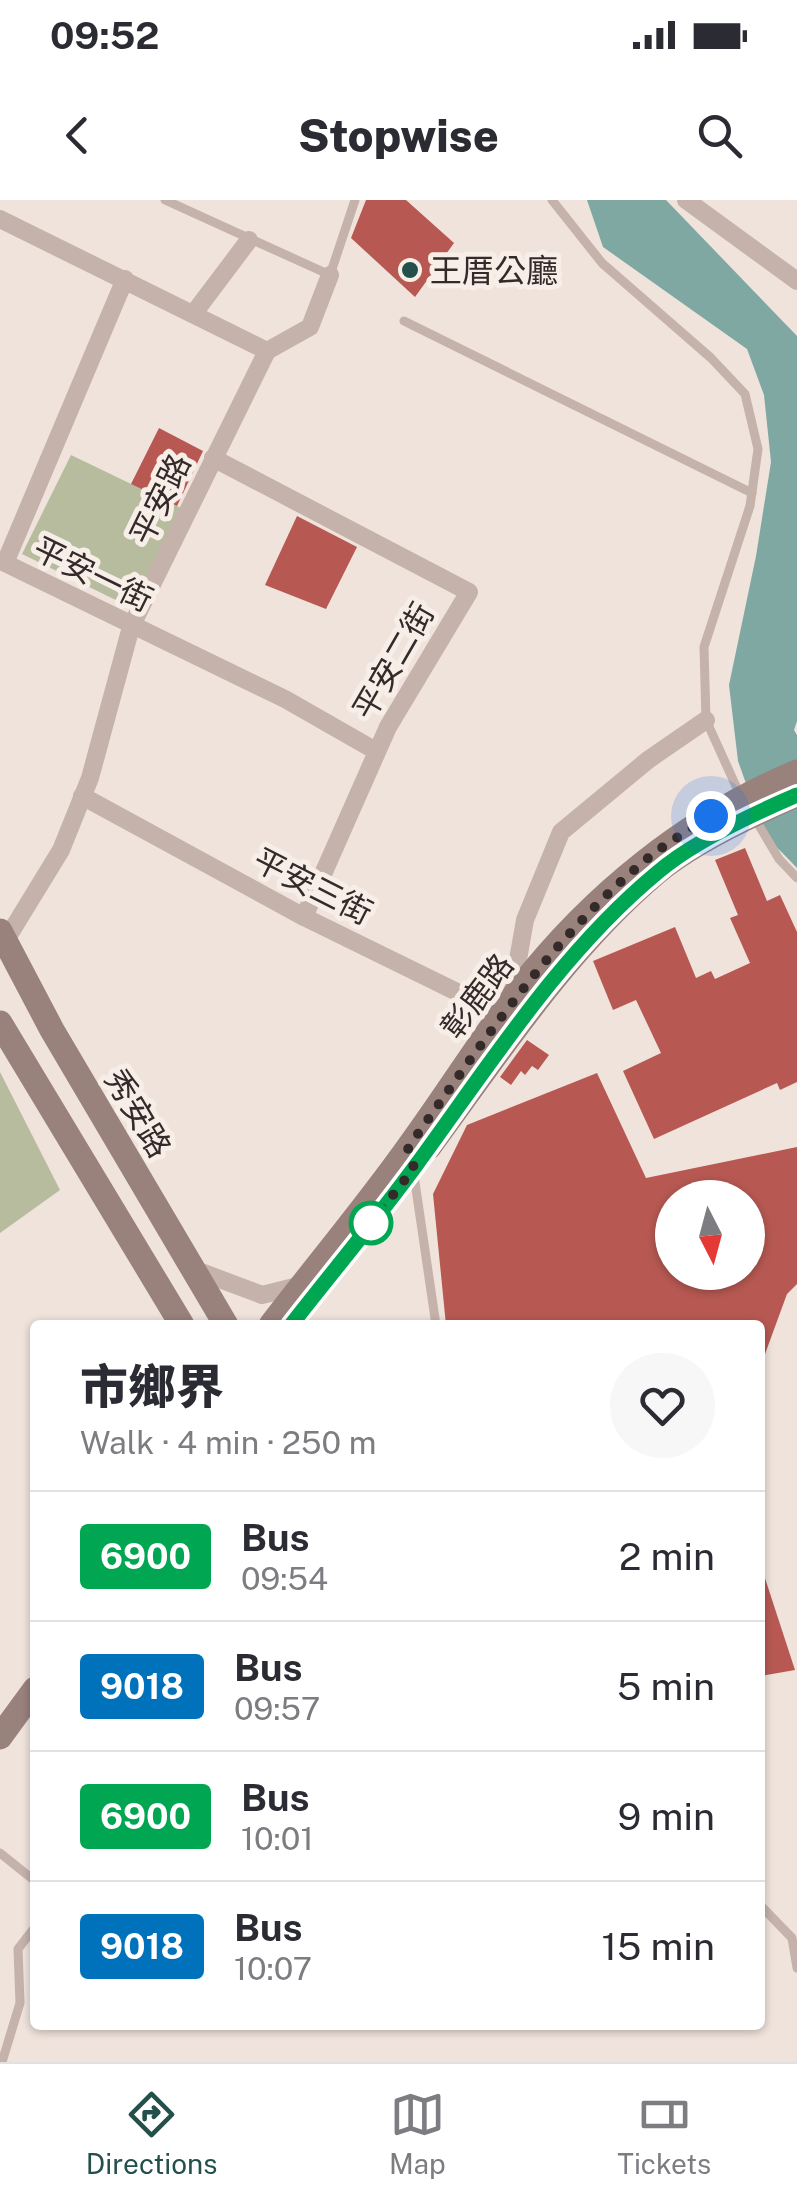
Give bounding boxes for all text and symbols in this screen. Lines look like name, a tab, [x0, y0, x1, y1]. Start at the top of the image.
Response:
text: 09:52	[50, 13, 159, 58]
icon: back	[50, 108, 105, 163]
icon: search	[692, 108, 747, 163]
text: Stopwise	[298, 109, 499, 162]
place label: 王厝公廳	[430, 252, 558, 289]
marker: 王厝公廳	[399, 259, 421, 281]
street label: 平安路	[122, 448, 198, 550]
street label: 平安一街	[27, 529, 159, 619]
street label: 平安二街	[345, 596, 441, 726]
your location	[686, 791, 736, 841]
street label: 平安三街	[248, 840, 378, 932]
street label: 彰鹿路	[433, 947, 521, 1045]
street label: 秀安路	[97, 1062, 179, 1164]
north arrow	[655, 1180, 765, 1290]
map controls	[655, 1180, 765, 1290]
unlabelled marker	[350, 1202, 392, 1244]
button: heart	[610, 1353, 715, 1458]
text: 市鄉界	[80, 1358, 224, 1415]
text: Walk · 4 min · 250 m	[80, 1424, 376, 1461]
text: Bus	[241, 1515, 310, 1560]
text: 2 min	[619, 1534, 715, 1579]
text: 6900	[100, 1536, 191, 1577]
text: 09:54	[241, 1560, 328, 1597]
text: Bus	[234, 1645, 303, 1690]
text: 5 min	[617, 1664, 715, 1709]
text: 9018	[100, 1666, 184, 1707]
text: 09:57	[234, 1690, 320, 1727]
text: Bus	[241, 1775, 310, 1820]
text: 9 min	[618, 1794, 715, 1839]
text: 6900	[100, 1796, 191, 1837]
text: 10:01	[241, 1820, 313, 1857]
text: Bus	[234, 1905, 303, 1950]
text: 15 min	[602, 1924, 715, 1969]
text: 9018	[100, 1926, 184, 1967]
text: 10:07	[234, 1950, 312, 1987]
tab: Directions	[86, 2087, 217, 2180]
tab: Map	[389, 2087, 446, 2180]
tab: Tickets	[617, 2087, 711, 2180]

